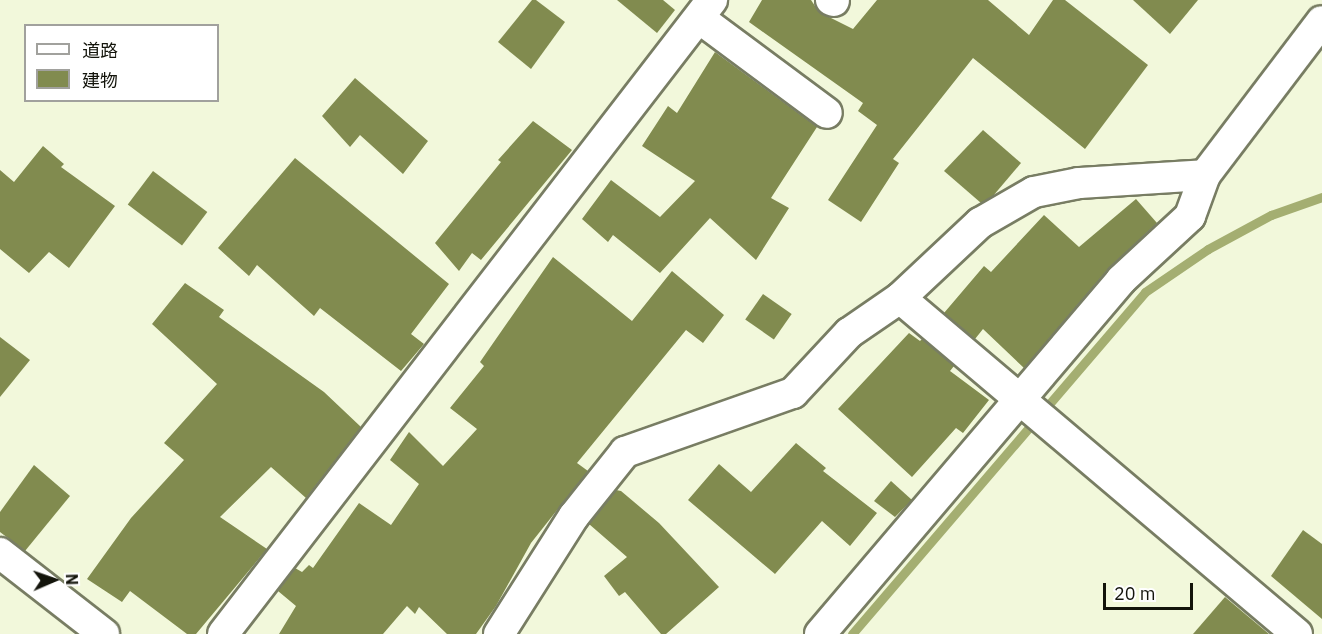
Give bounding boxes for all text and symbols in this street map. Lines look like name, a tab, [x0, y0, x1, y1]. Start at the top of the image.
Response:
legend	[24, 24, 219, 102]
text: 道路	[82, 39, 118, 62]
text: 建物	[82, 69, 118, 92]
north arrow	[24, 550, 84, 610]
scale bar	[1106, 571, 1196, 609]
text: N	[62, 573, 82, 586]
text: 20 m	[1114, 582, 1156, 605]

